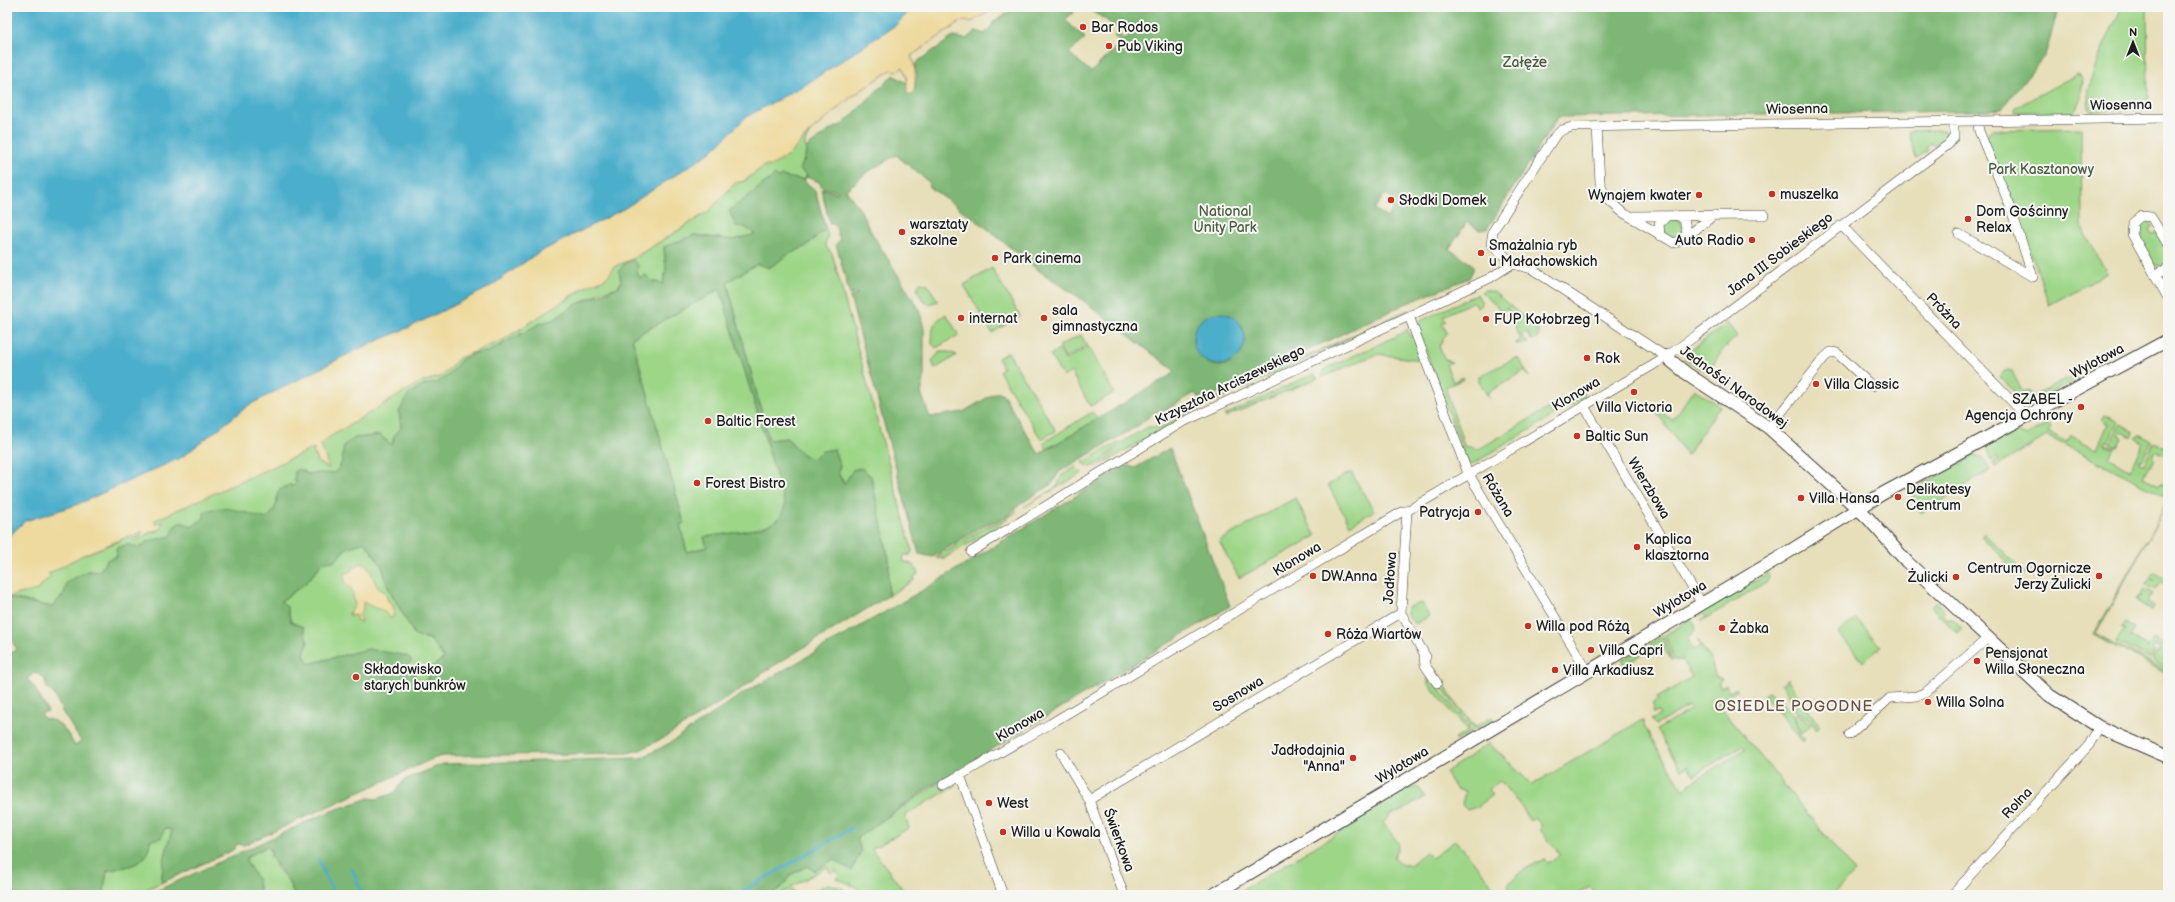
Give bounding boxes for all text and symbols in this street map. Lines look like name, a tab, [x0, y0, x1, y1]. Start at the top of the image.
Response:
place label: Bar Rodos	[1091, 19, 1158, 36]
marker: Bar Rodos	[1078, 22, 1088, 32]
north arrow	[2113, 22, 2153, 62]
text: N	[2129, 26, 2137, 39]
place label: Pub Viking	[1117, 38, 1183, 55]
marker: Pub Viking	[1104, 41, 1114, 51]
park label: Załęże	[1502, 54, 1547, 71]
street label: Wiosenna	[2090, 96, 2152, 114]
street label: Wiosenna	[1766, 100, 1828, 118]
park label: Park Kasztanowy	[1988, 161, 2095, 178]
place label: muszelka	[1780, 186, 1839, 203]
place label: Wynajem kwater	[1588, 187, 1692, 204]
marker: muszelka	[1767, 189, 1777, 199]
marker: Wynajem kwater	[1694, 190, 1704, 200]
place label: Słodki Domek	[1399, 192, 1486, 209]
marker: Słodki Domek	[1386, 195, 1396, 205]
park label: National Unity Park	[1194, 203, 1257, 236]
place label: Dom Gościnny Relax	[1976, 203, 2069, 236]
street label: Jana III Sobieskiego	[1724, 209, 1836, 299]
marker: Dom Gościnny Relax	[1963, 214, 1973, 224]
place label: warsztaty szkolne	[910, 216, 969, 249]
marker: warsztaty szkolne	[897, 227, 907, 237]
place label: Auto Radio	[1675, 232, 1744, 249]
marker: Auto Radio	[1747, 235, 1757, 245]
place label: Smażalnia ryb u Małachowskich	[1489, 237, 1598, 270]
marker: Smażalnia ryb u Małachowskich	[1476, 248, 1486, 258]
place label: Park cinema	[1003, 250, 1081, 267]
marker: Park cinema	[990, 253, 1000, 263]
street label: Próżna	[1923, 289, 1965, 333]
place label: sala gimnastyczna	[1052, 302, 1138, 335]
place label: internat	[969, 310, 1018, 327]
place label: FUP Kołobrzeg 1	[1494, 311, 1600, 328]
marker: internat	[956, 313, 966, 323]
marker: sala gimnastyczna	[1039, 313, 1049, 323]
marker: FUP Kołobrzeg 1	[1481, 314, 1491, 324]
street label: Wylotowa	[2067, 340, 2127, 382]
street label: Krzysztofa Arciszewskiego	[1152, 341, 1308, 429]
street label: Jedności Narodowej	[1677, 342, 1791, 432]
place label: Rok	[1595, 350, 1620, 367]
marker: Rok	[1582, 353, 1592, 363]
street label: Klonowa	[1549, 373, 1603, 415]
place label: Villa Classic	[1824, 376, 1899, 393]
marker: Villa Classic	[1811, 379, 1821, 389]
marker: Villa Victoria	[1629, 387, 1639, 397]
place label: SZABEL - Agencja Ochrony	[1965, 391, 2074, 424]
place label: Villa Victoria	[1596, 399, 1672, 416]
marker: SZABEL - Agencja Ochrony	[2076, 402, 2086, 412]
place label: Baltic Forest	[716, 413, 796, 430]
marker: Baltic Forest	[703, 416, 713, 426]
place label: Baltic Sun	[1585, 428, 1648, 445]
marker: Baltic Sun	[1572, 431, 1582, 441]
street label: Wierzbowa	[1624, 454, 1674, 522]
street label: Różana	[1478, 470, 1518, 520]
place label: Forest Bistro	[705, 475, 786, 492]
marker: Forest Bistro	[692, 478, 702, 488]
place label: Delikatesy Centrum	[1906, 481, 1971, 514]
place label: Villa Hansa	[1809, 490, 1880, 507]
marker: Delikatesy Centrum	[1893, 492, 1903, 502]
marker: Villa Hansa	[1796, 493, 1806, 503]
place label: Patrycja	[1419, 504, 1470, 521]
marker: Patrycja	[1473, 507, 1483, 517]
place label: Kaplica klasztorna	[1645, 531, 1709, 564]
street label: Klonowa	[1270, 538, 1324, 580]
marker: Kaplica klasztorna	[1632, 542, 1642, 552]
street label: Jodłowa	[1380, 551, 1400, 605]
place label: Centrum Ogornicze Jerzy Żulicki	[1967, 560, 2091, 593]
place label: DW.Anna	[1321, 568, 1377, 585]
place label: Żulicki	[1907, 568, 1948, 586]
marker: DW.Anna	[1308, 571, 1318, 581]
marker: Centrum Ogornicze Jerzy Żulicki	[2094, 571, 2104, 581]
marker: Żulicki	[1951, 572, 1961, 582]
street label: Wylotowa	[1650, 577, 1710, 621]
place label: Willa pod Różą	[1536, 618, 1630, 635]
place label: Żabka	[1729, 619, 1769, 637]
marker: Willa pod Różą	[1523, 621, 1533, 631]
marker: Żabka	[1717, 623, 1727, 633]
place label: Róża Wiartów	[1336, 626, 1422, 643]
marker: Róża Wiartów	[1323, 629, 1333, 639]
place label: Villa Capri	[1599, 642, 1663, 659]
marker: Villa Capri	[1586, 645, 1596, 655]
place label: Pensjonat Willa Słoneczna	[1985, 645, 2085, 678]
marker: Pensjonat Willa Słoneczna	[1972, 656, 1982, 666]
place label: Składowisko starych bunkrów	[364, 661, 466, 694]
place label: Villa Arkadiusz	[1563, 662, 1654, 679]
marker: Villa Arkadiusz	[1550, 665, 1560, 675]
marker: Składowisko starych bunkrów	[351, 672, 361, 682]
street label: Sosnowa	[1209, 672, 1267, 716]
place label: Willa Solna	[1936, 694, 2004, 711]
district label: OSIEDLE POGODNE	[1715, 697, 1873, 716]
marker: Willa Solna	[1923, 697, 1933, 707]
street label: Klonowa	[993, 704, 1047, 746]
place label: Jadłodajnia "Anna"	[1271, 742, 1345, 775]
street label: Wylotowa	[1372, 743, 1432, 787]
marker: Jadłodajnia "Anna"	[1348, 753, 1358, 763]
street label: Rolna	[1998, 784, 2036, 822]
place label: West	[997, 795, 1029, 812]
marker: West	[984, 798, 994, 808]
street label: Świerkowa	[1100, 806, 1139, 874]
place label: Willa u Kowala	[1011, 824, 1101, 841]
marker: Willa u Kowala	[998, 827, 1008, 837]

